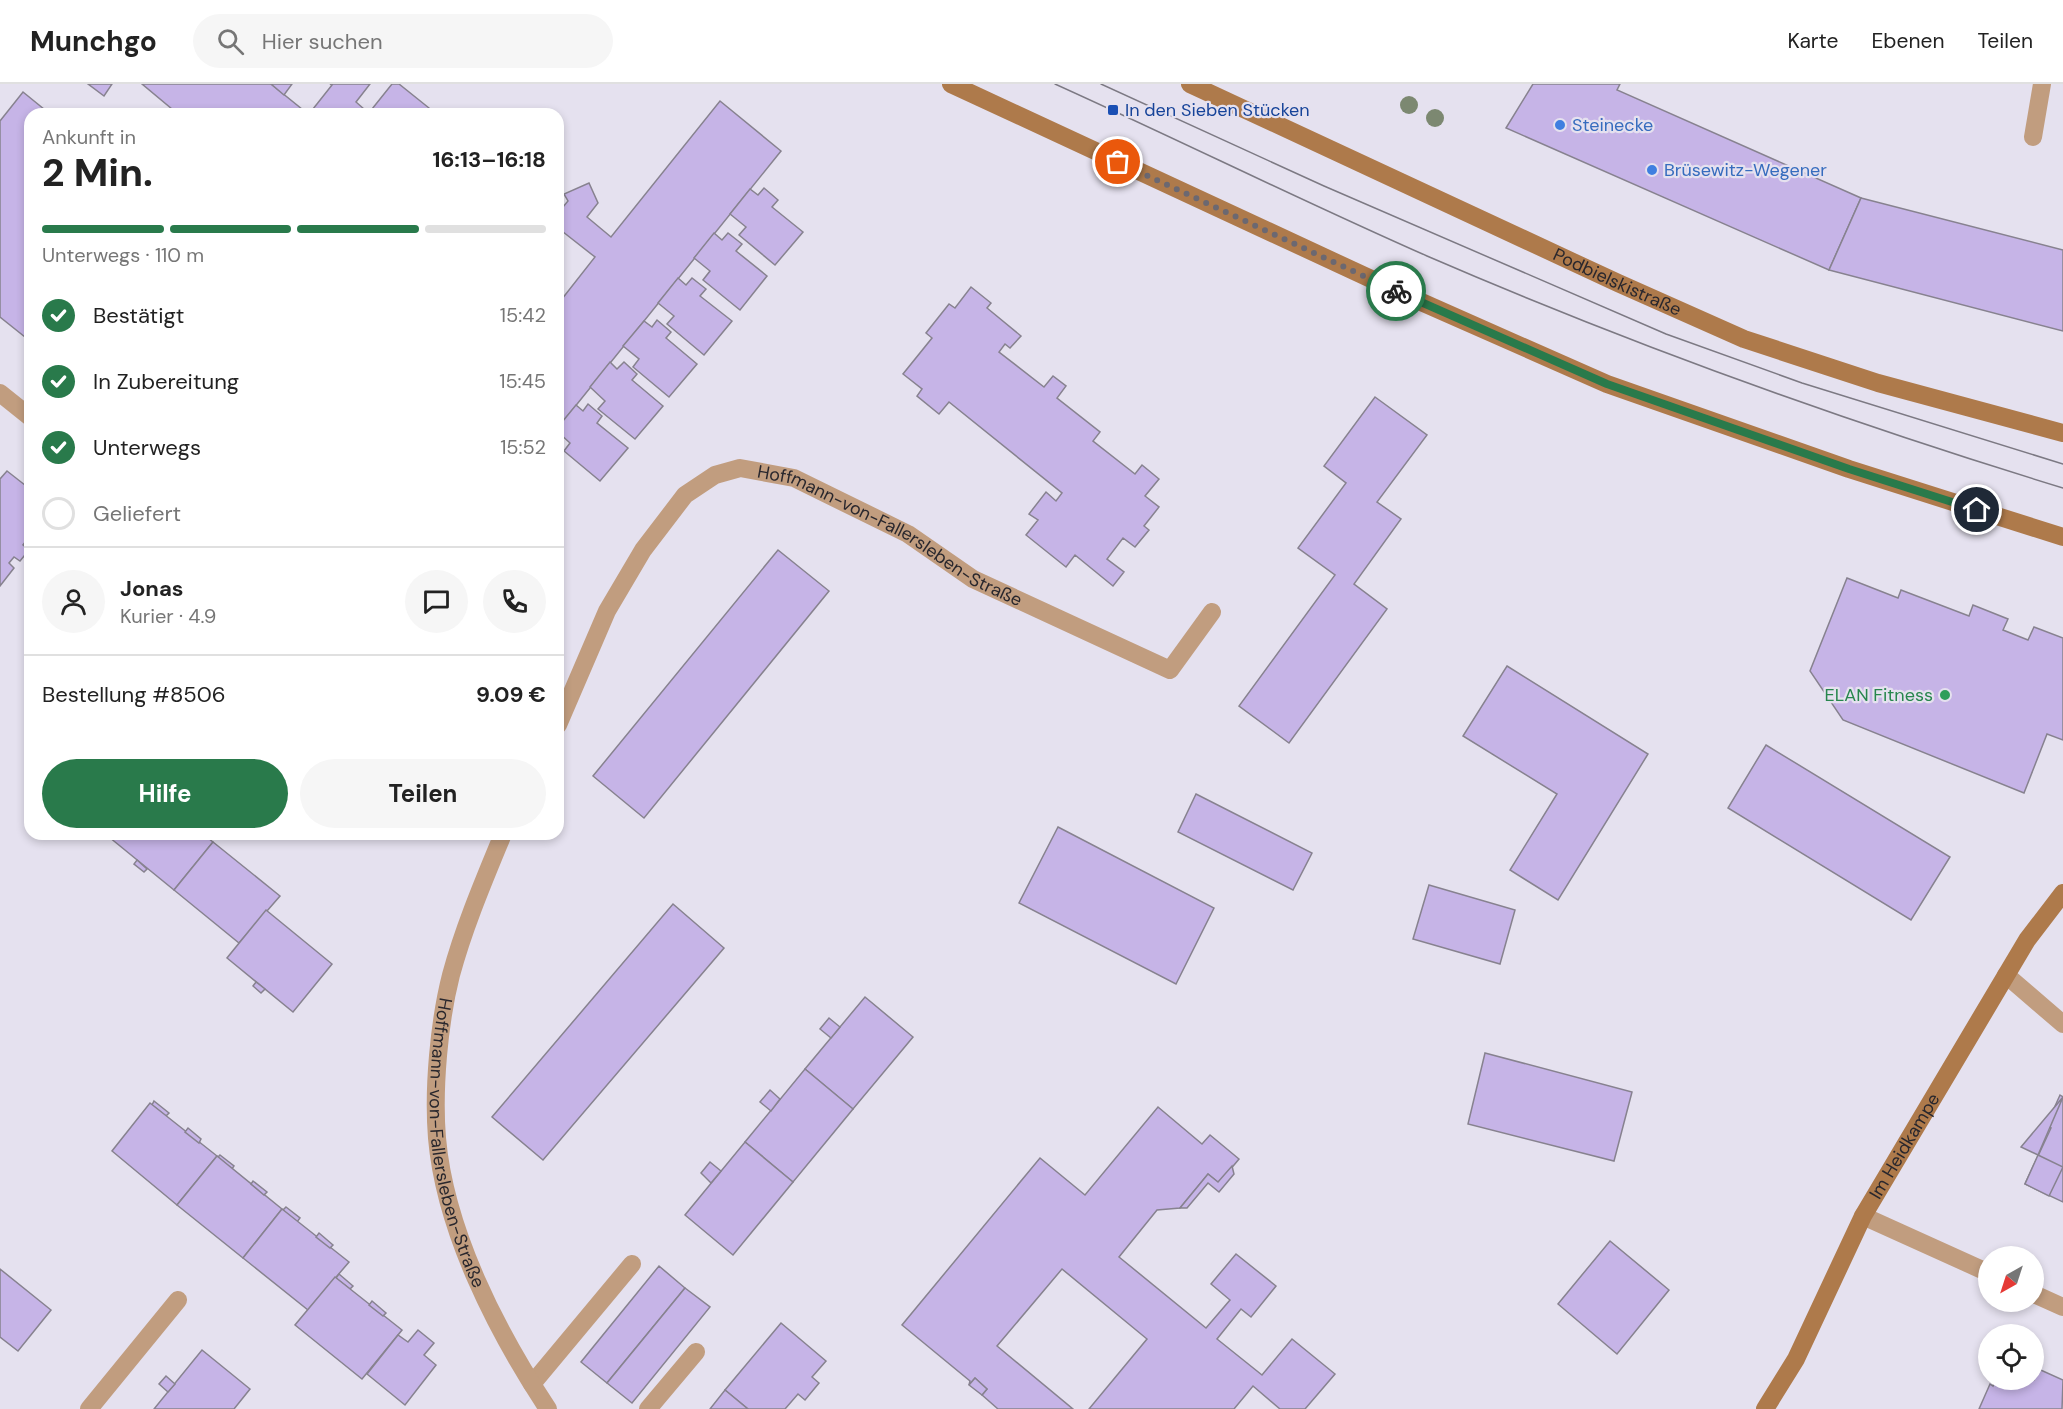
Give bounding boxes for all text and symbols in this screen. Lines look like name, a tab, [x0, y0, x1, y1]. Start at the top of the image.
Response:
search box	[193, 14, 613, 68]
text: Munchgo	[30, 23, 157, 60]
icon: search	[214, 25, 247, 58]
text: Hier suchen	[262, 27, 383, 56]
text: Karte	[1788, 27, 1838, 55]
text: Ebenen	[1871, 27, 1944, 55]
text: Teilen	[1977, 27, 2033, 55]
place label: In den Sieben Stücken	[1125, 98, 1310, 122]
marker: In den Sieben Stücken	[1106, 103, 1120, 117]
place label: Steinecke	[1572, 113, 1653, 137]
marker: Steinecke	[1553, 118, 1567, 132]
text: Ankunft in	[42, 124, 136, 150]
pin	[1092, 136, 1143, 187]
text: 16:13–16:18	[432, 145, 546, 174]
icon: bag	[1101, 145, 1134, 178]
text: 2 Min.	[42, 147, 153, 198]
place label: Brüsewitz-Wegener	[1664, 158, 1827, 182]
marker: Brüsewitz-Wegener	[1645, 163, 1659, 177]
text: Unterwegs · 110 m	[42, 242, 204, 268]
street label: Podbielskistraße	[1549, 243, 1685, 322]
courier	[1366, 261, 1426, 321]
icon: bike	[1380, 275, 1413, 308]
icon: check	[42, 299, 75, 332]
text: Bestätigt	[93, 301, 184, 330]
text: 15:42	[500, 302, 546, 328]
icon: check	[42, 365, 75, 398]
text: In Zubereitung	[93, 367, 239, 396]
text: 15:45	[499, 368, 546, 394]
icon: check	[42, 431, 75, 464]
text: Unterwegs	[93, 433, 201, 462]
text: 15:52	[500, 434, 546, 460]
street label: Hoffmann-von-Fallersleben-Straße	[755, 459, 1026, 612]
pin	[1951, 484, 2002, 535]
icon: home	[1960, 493, 1993, 526]
text: Geliefert	[93, 499, 181, 528]
button: person	[42, 570, 105, 633]
button: chat	[405, 570, 468, 633]
button: phone	[483, 570, 546, 633]
text: Jonas	[120, 574, 184, 603]
text: Kurier · 4.9	[120, 603, 216, 629]
text: Bestellung #8506	[42, 680, 226, 709]
text: 9.09 €	[476, 680, 546, 709]
place label: ELAN Fitness	[1825, 683, 1933, 707]
marker: ELAN Fitness	[1938, 688, 1952, 702]
button: Hilfe	[42, 759, 288, 828]
button: Teilen	[300, 759, 546, 828]
street label: Hoffmann-von-Fallersleben-Straße	[424, 996, 491, 1292]
street label: Im Heidkampe	[1864, 1089, 1945, 1204]
north arrow	[1978, 1246, 2044, 1312]
map controls	[1978, 1246, 2044, 1390]
button: locate	[1978, 1324, 2044, 1390]

